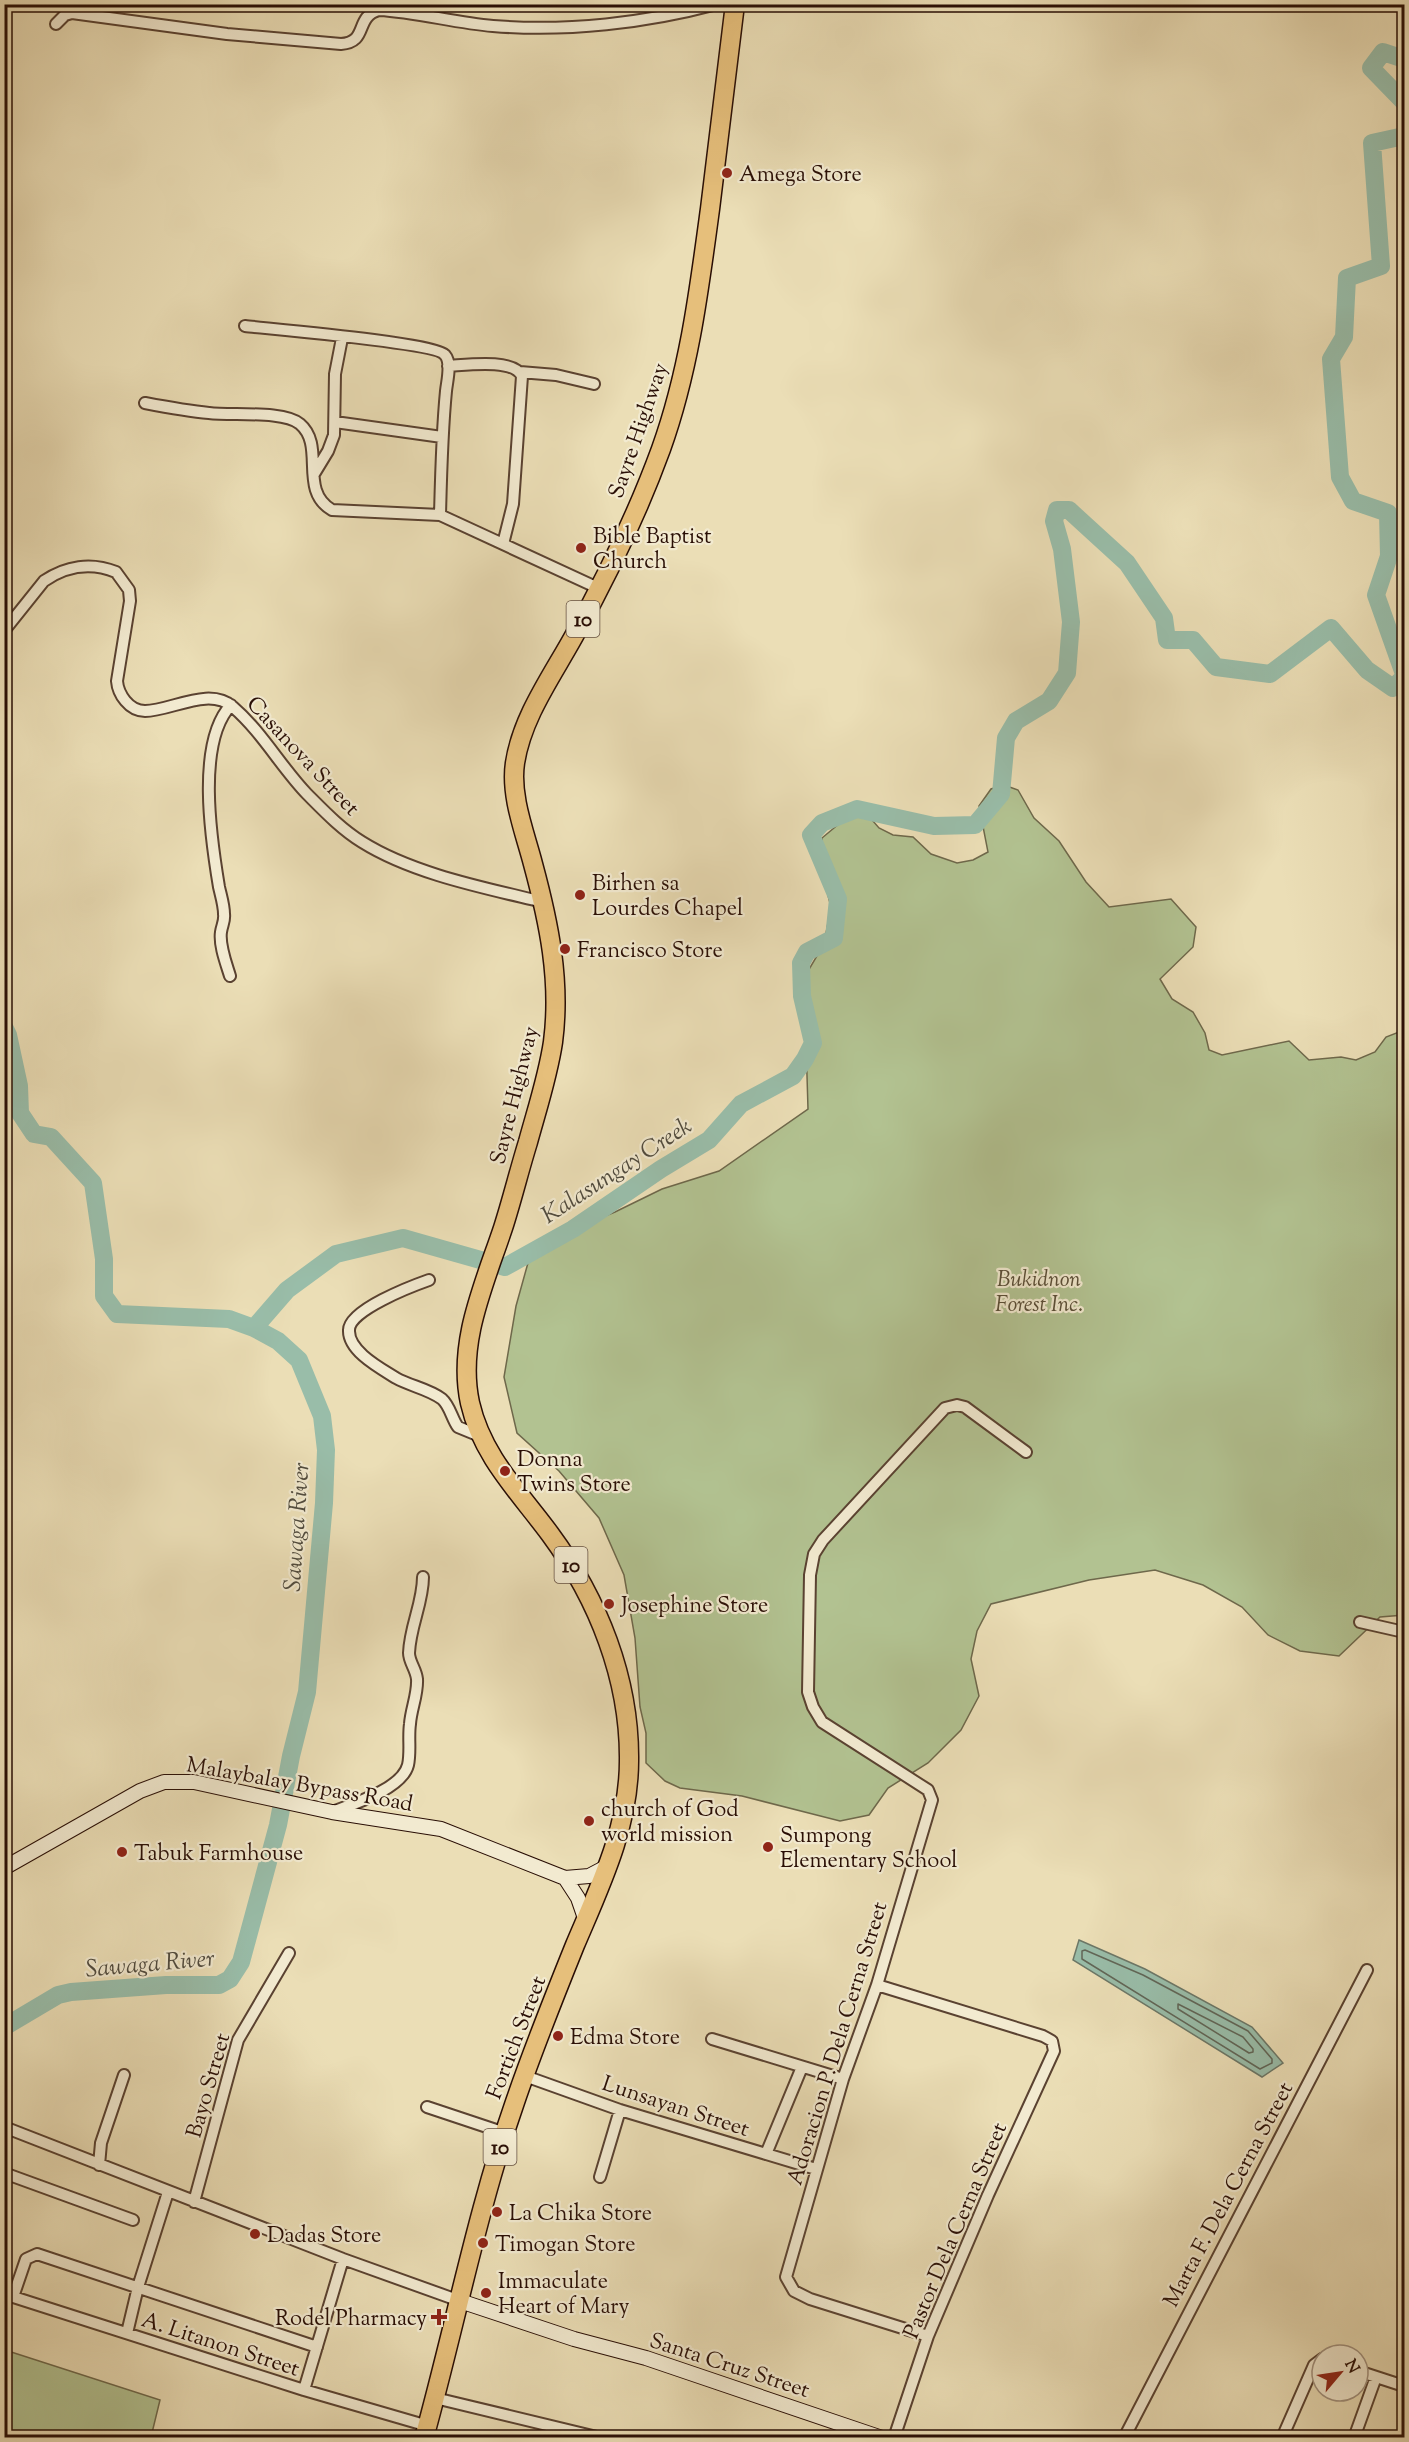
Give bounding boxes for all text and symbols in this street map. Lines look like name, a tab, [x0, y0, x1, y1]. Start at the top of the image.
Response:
place label: Amega Store	[739, 160, 862, 192]
marker: Amega Store	[720, 166, 734, 180]
street label: Sayre Highway	[602, 359, 678, 503]
place label: Bible Baptist Church	[593, 522, 712, 579]
marker: Bible Baptist Church	[574, 541, 588, 555]
road number: 10	[566, 601, 600, 637]
street label: Casanova Street	[238, 690, 366, 824]
place label: Birhen sa Lourdes Chapel	[592, 869, 743, 926]
marker: Birhen sa Lourdes Chapel	[573, 888, 587, 902]
place label: Francisco Store	[577, 936, 723, 968]
marker: Francisco Store	[558, 942, 572, 956]
street label: Sayre Highway	[483, 1023, 549, 1168]
water label: Kalasungay Creek	[535, 1110, 699, 1233]
park label: Bukidnon Forest Inc.	[995, 1265, 1083, 1322]
place label: Donna Twins Store	[517, 1445, 631, 1502]
water label: Sawaga River	[277, 1461, 320, 1593]
marker: Donna Twins Store	[498, 1464, 512, 1478]
road number: 10	[554, 1547, 588, 1583]
place label: Josephine Store	[620, 1591, 768, 1623]
marker: Josephine Store	[602, 1597, 616, 1611]
street label: Malaybalay Bypass Road	[184, 1750, 415, 1822]
place label: church of God world mission	[601, 1795, 739, 1852]
marker: church of God world mission	[582, 1814, 596, 1828]
place label: Sumpong Elementary School	[780, 1821, 957, 1878]
place label: Tabuk Farmhouse	[134, 1839, 303, 1871]
marker: Sumpong Elementary School	[761, 1840, 775, 1854]
marker: Tabuk Farmhouse	[115, 1845, 129, 1859]
street label: Adoracion P. Dela Cerna Street	[780, 1898, 897, 2190]
water label: Sawaga River	[84, 1942, 217, 1988]
street label: Fortich Street	[480, 1971, 556, 2105]
place label: Edma Store	[570, 2023, 680, 2055]
street label: Bayo Street	[180, 2029, 240, 2142]
marker: Edma Store	[551, 2029, 565, 2043]
street label: Lunsayan Street	[597, 2069, 753, 2147]
street label: Marta F. Dela Cerna Street	[1157, 2077, 1303, 2314]
street label: Pastor Dela Cerna Street	[897, 2118, 1017, 2344]
road number: 10	[484, 2129, 516, 2165]
place label: La Chika Store	[509, 2199, 652, 2231]
marker: La Chika Store	[490, 2205, 504, 2219]
place label: Dadas Store	[267, 2221, 381, 2253]
marker: Dadas Store	[248, 2227, 262, 2241]
place label: Timogan Store	[495, 2230, 635, 2262]
marker: Timogan Store	[476, 2236, 490, 2250]
place label: Immaculate Heart of Mary	[498, 2267, 630, 2324]
marker: Immaculate Heart of Mary	[479, 2286, 493, 2300]
place label: Rodel Pharmacy	[275, 2304, 427, 2336]
street label: A. Litanon Street	[137, 2305, 304, 2387]
marker: Rodel Pharmacy	[432, 2310, 446, 2324]
street label: Santa Cruz Street	[645, 2326, 814, 2408]
north arrow	[1310, 2343, 1370, 2403]
text: N	[1338, 2356, 1364, 2378]

